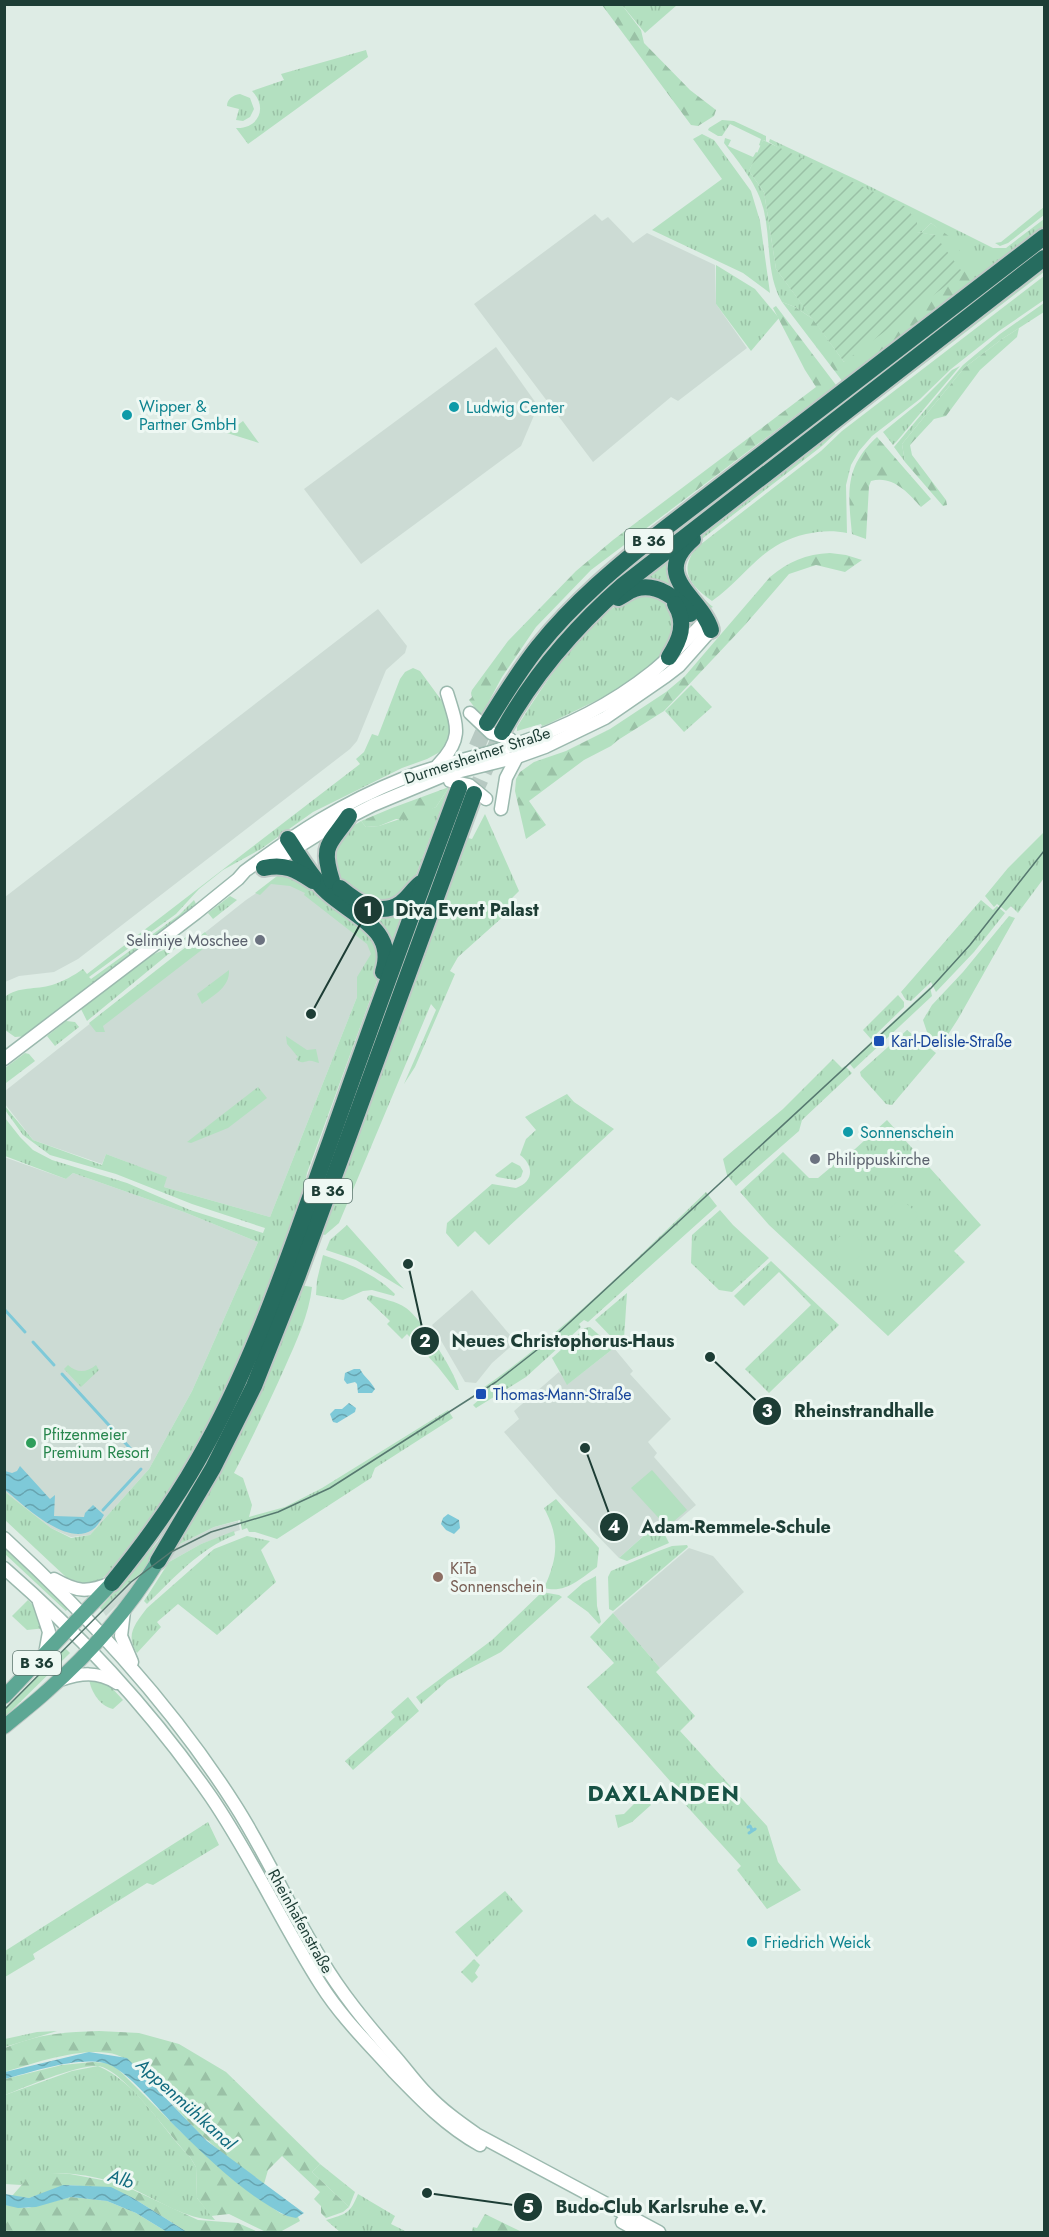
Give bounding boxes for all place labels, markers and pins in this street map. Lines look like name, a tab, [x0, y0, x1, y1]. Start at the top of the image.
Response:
place label: Wipper & Partner GmbH	[139, 395, 237, 436]
place label: Ludwig Center	[466, 396, 565, 419]
marker: Ludwig Center	[447, 400, 461, 414]
marker: Wipper & Partner GmbH	[120, 408, 134, 422]
callout: Diva Event Palast	[353, 892, 550, 928]
place label: Selimiye Moschee	[126, 929, 248, 952]
marker: Selimiye Moschee	[253, 933, 267, 947]
place label: Karl-Delisle-Straße	[891, 1030, 1012, 1053]
marker: Karl-Delisle-Straße	[872, 1034, 886, 1048]
place label: Sonnenschein	[860, 1121, 954, 1144]
marker: Sonnenschein	[841, 1125, 855, 1139]
place label: Philippuskirche	[827, 1148, 930, 1171]
marker: Philippuskirche	[808, 1152, 822, 1166]
callout: Neues Christophorus-Haus	[410, 1323, 687, 1359]
place label: Thomas-Mann-Straße	[493, 1383, 631, 1406]
marker: Thomas-Mann-Straße	[474, 1387, 488, 1401]
callout: Rheinstrandhalle	[752, 1393, 946, 1429]
place label: Pfitzenmeier Premium Resort	[43, 1423, 149, 1464]
marker: Pfitzenmeier Premium Resort	[24, 1436, 38, 1450]
callout: Adam-Remmele-Schule	[599, 1509, 843, 1545]
place label: KiTa Sonnenschein	[450, 1557, 544, 1598]
marker: KiTa Sonnenschein	[431, 1570, 445, 1584]
place label: Friedrich Weick	[764, 1931, 872, 1954]
marker: Friedrich Weick	[745, 1935, 759, 1949]
callout: Budo-Club Karlsruhe e.V.	[513, 2189, 778, 2225]

